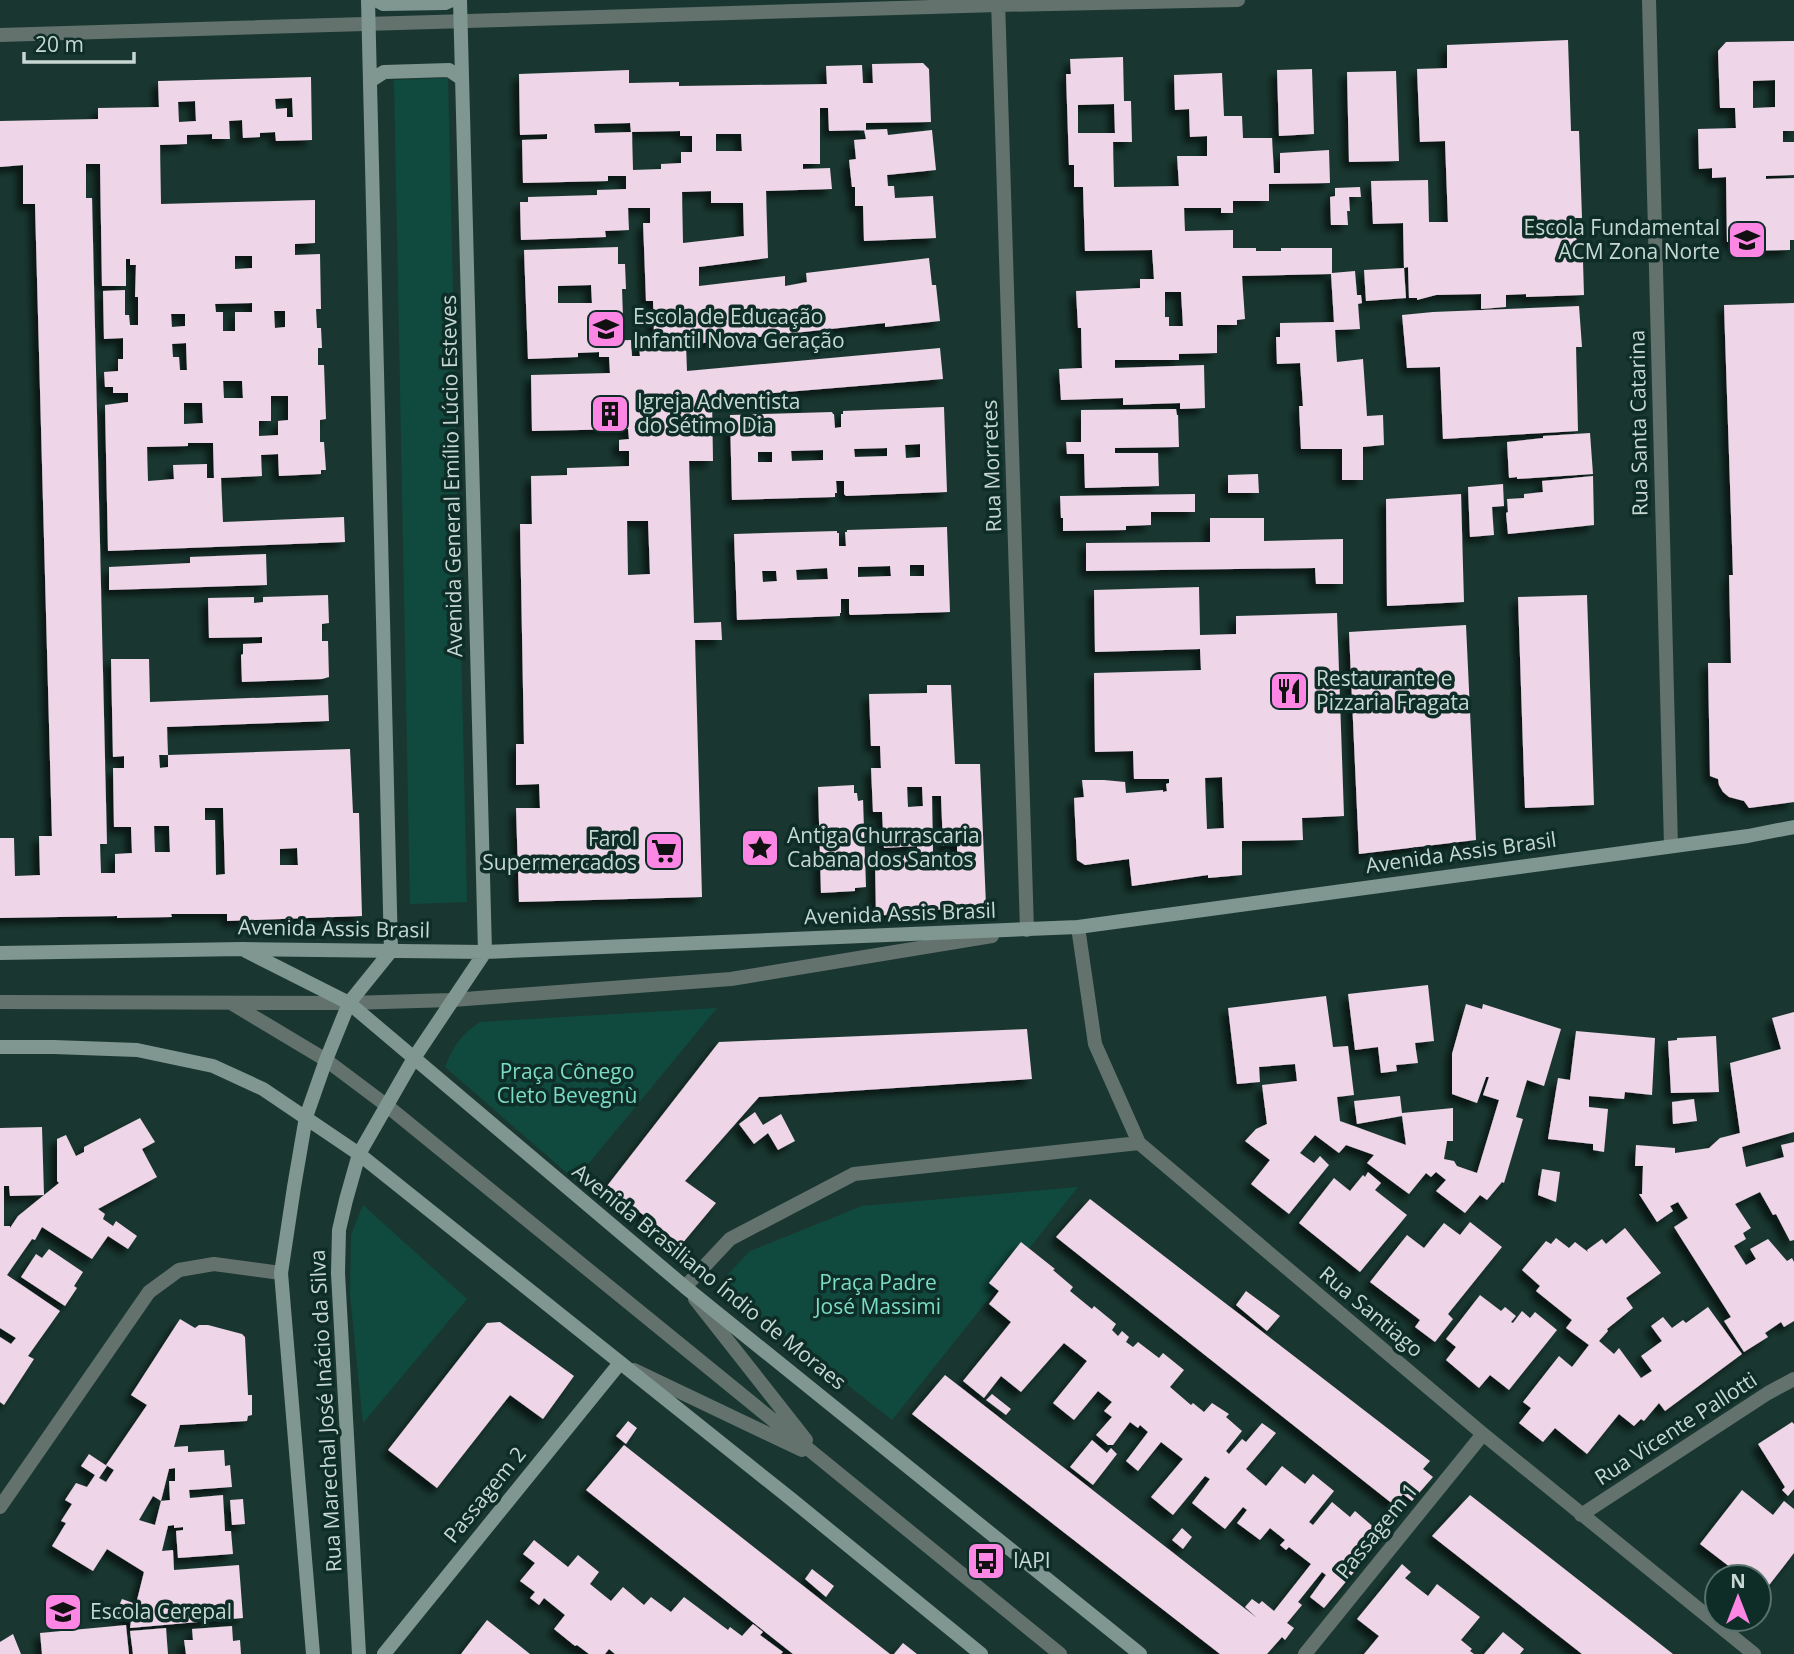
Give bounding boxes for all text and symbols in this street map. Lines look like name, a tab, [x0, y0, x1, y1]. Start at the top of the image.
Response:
scale bar	[24, 21, 135, 65]
text: 20 m	[35, 30, 84, 58]
place label: Escola Fundamental ACM Zona Norte	[1524, 213, 1720, 265]
school or university icon: Escola Fundamental ACM Zona Norte	[1726, 219, 1768, 261]
street label: Avenida General Emílio Lúcio Esteves	[434, 295, 468, 657]
place label: Escola de Educação Infantil Nova Geração	[633, 302, 845, 354]
school or university icon: Escola de Educação Infantil Nova Geração	[585, 308, 627, 350]
street label: Rua Santa Catarina	[1622, 330, 1654, 516]
place label: Igreja Adventista do Sétimo Dia	[637, 387, 800, 439]
building icon: Igreja Adventista do Sétimo Dia	[589, 393, 631, 435]
street label: Rua Morretes	[975, 399, 1007, 533]
place label: Restaurante e Pizzaria Fragata	[1316, 664, 1470, 716]
restaurant icon: Restaurante e Pizzaria Fragata	[1268, 670, 1310, 712]
place label: Antiga Churrascaria Cabana dos Santos	[787, 821, 980, 873]
place label: Farol Supermercados	[482, 824, 637, 876]
street label: Avenida Assis Brasil	[1364, 825, 1558, 879]
place icon: Antiga Churrascaria Cabana dos Santos	[739, 827, 781, 869]
supermarket icon: Farol Supermercados	[643, 830, 685, 872]
street label: Avenida Assis Brasil	[803, 896, 996, 930]
street label: Avenida Assis Brasil	[238, 912, 430, 944]
park label: Praça Cônego Cleto Bevegnù	[497, 1057, 637, 1109]
street label: Avenida Brasiliano Índio de Moraes	[567, 1157, 852, 1396]
street label: Rua Marechal José Inácio da Silva	[303, 1249, 347, 1573]
street label: Rua Santiago	[1314, 1260, 1429, 1363]
park label: Praça Padre José Massimi	[813, 1268, 941, 1320]
street label: Rua Vicente Pallotti	[1589, 1365, 1762, 1491]
street label: Passagem 2	[437, 1440, 532, 1548]
street label: Passagem 1	[1329, 1476, 1424, 1584]
bus stop icon: IAPI	[965, 1540, 1007, 1582]
place label: IAPI	[1013, 1546, 1051, 1574]
north arrow	[1703, 1563, 1773, 1633]
text: N	[1730, 1568, 1746, 1594]
school or university icon: Escola Cerepal	[42, 1591, 84, 1633]
place label: Escola Cerepal	[90, 1597, 232, 1625]

